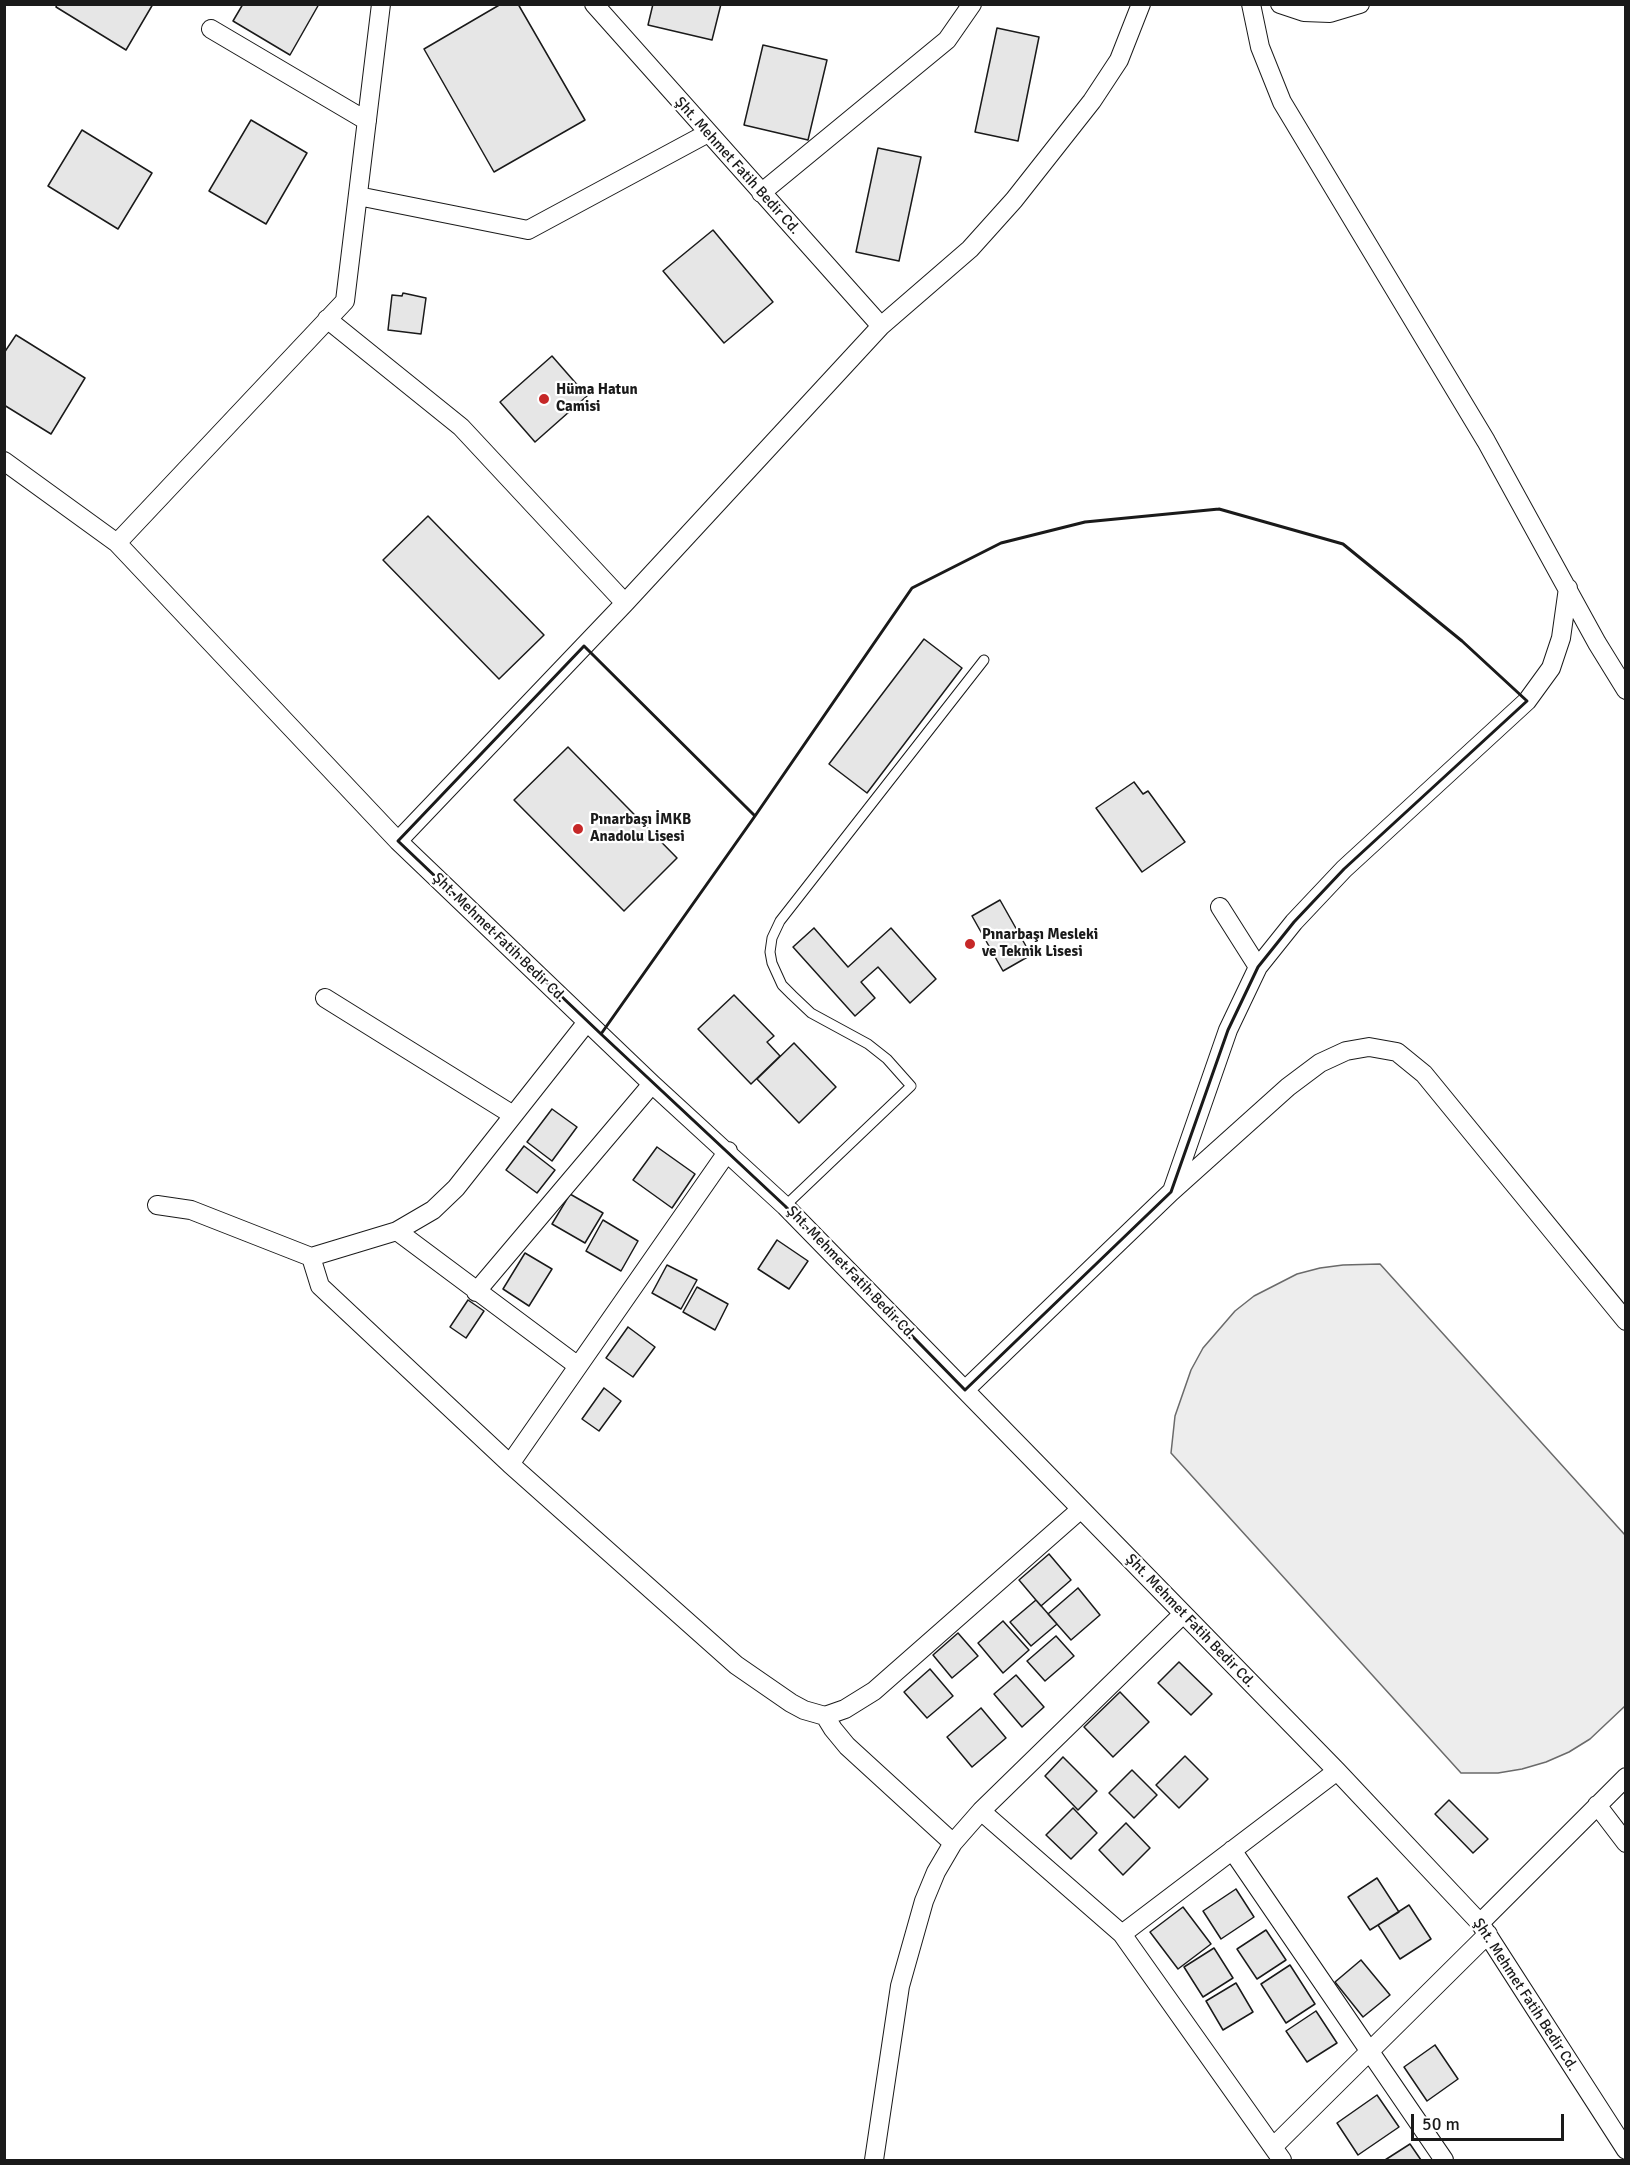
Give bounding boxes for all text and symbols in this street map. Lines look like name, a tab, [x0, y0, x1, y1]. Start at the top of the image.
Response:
street label: Şht. Mehmet Fatih Bedir Cd.	[671, 94, 803, 238]
place label: Hüma Hatun Camisi	[556, 381, 638, 416]
marker: Hüma Hatun Camisi	[537, 392, 551, 406]
place label: Pınarbaşı İMKB Anadolu Lisesi	[590, 811, 691, 846]
marker: Pınarbaşı İMKB Anadolu Lisesi	[571, 822, 585, 836]
street label: Şht. Mehmet Fatih Bedir Cd.	[428, 869, 570, 1007]
place label: Pınarbaşı Mesleki ve Teknik Lisesi	[982, 926, 1098, 961]
marker: Pınarbaşı Mesleki ve Teknik Lisesi	[963, 937, 977, 951]
street label: Şht. Mehmet Fatih Bedir Cd.	[782, 1202, 920, 1344]
street label: Şht. Mehmet Fatih Bedir Cd.	[1121, 1550, 1259, 1692]
street label: Şht. Mehmet Fatih Bedir Cd.	[1469, 1915, 1581, 2075]
scale bar	[1414, 2102, 1567, 2140]
text: 50 m	[1422, 2113, 1460, 2135]

